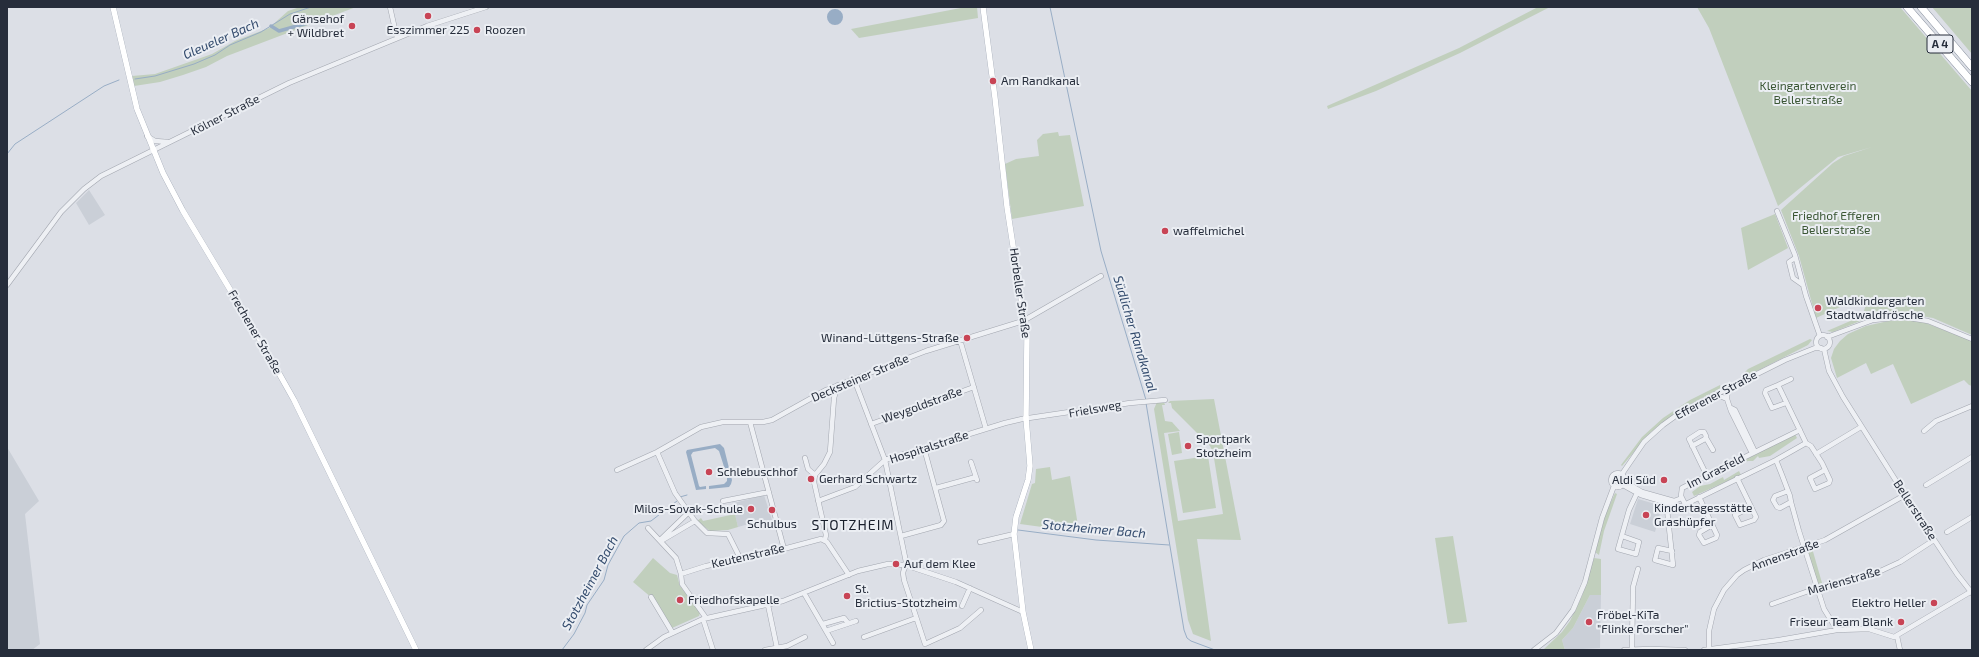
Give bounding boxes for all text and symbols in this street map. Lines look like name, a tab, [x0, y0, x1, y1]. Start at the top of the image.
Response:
marker: Esszimmer 225	[423, 11, 433, 21]
place label: Gänsehof + Wildbret	[287, 12, 344, 40]
water label: Gleueler Bach	[181, 15, 261, 63]
marker: Gänsehof + Wildbret	[347, 21, 357, 31]
place label: Esszimmer 225	[387, 23, 469, 37]
place label: Roozen	[485, 23, 525, 37]
marker: Roozen	[472, 25, 482, 35]
road number: A 4	[1927, 35, 1953, 53]
place label: Am Randkanal	[1001, 74, 1079, 88]
marker: Am Randkanal	[988, 76, 998, 86]
park label: Kleingartenverein Bellerstraße	[1760, 79, 1856, 107]
street label: Kölner Straße	[188, 91, 262, 139]
park label: Friedhof Efferen Bellerstraße	[1792, 209, 1880, 237]
place label: waffelmichel	[1173, 224, 1244, 238]
marker: waffelmichel	[1160, 226, 1170, 236]
street label: Horbeller Straße	[1007, 247, 1033, 339]
water label: Südlicher Randkanal	[1110, 274, 1160, 394]
street label: Frechener Straße	[225, 287, 285, 377]
place label: Waldkindergarten Stadtwaldfrösche	[1826, 294, 1924, 322]
marker: Waldkindergarten Stadtwaldfrösche	[1813, 303, 1823, 313]
place label: Winand-Lüttgens-Straße	[821, 331, 959, 345]
marker: Winand-Lüttgens-Straße	[962, 333, 972, 343]
street label: Decksteiner Straße	[809, 351, 911, 405]
street label: Efferener Straße	[1673, 367, 1759, 423]
street label: Weygoldstraße	[880, 384, 964, 426]
street label: Frielsweg	[1068, 397, 1122, 421]
street label: Hospitalstraße	[888, 427, 970, 467]
place label: Sportpark Stotzheim	[1196, 432, 1252, 460]
marker: Sportpark Stotzheim	[1183, 441, 1193, 451]
street label: Im Grasfeld	[1685, 450, 1747, 492]
place label: Schlebuschhof	[717, 465, 798, 479]
marker: Schlebuschhof	[704, 467, 714, 477]
place label: Gerhard Schwartz	[819, 472, 917, 486]
place label: Aldi Süd	[1612, 473, 1656, 487]
marker: Gerhard Schwartz	[806, 474, 816, 484]
marker: Aldi Süd	[1659, 475, 1669, 485]
street label: Bellerstraße	[1890, 477, 1940, 543]
place label: Kindertagesstätte Grashüpfer	[1654, 501, 1752, 529]
place label: Milos-Sovak-Schule	[634, 502, 743, 516]
marker: Milos-Sovak-Schule	[746, 504, 756, 514]
marker: Schulbus	[767, 505, 777, 515]
marker: Kindertagesstätte Grashüpfer	[1641, 510, 1651, 520]
place label: Schulbus	[747, 517, 797, 531]
district label: STOTZHEIM	[811, 517, 895, 533]
water label: Stotzheimer Bach	[1041, 517, 1147, 541]
water label: Stotzheimer Bach	[559, 533, 621, 633]
street label: Annenstraße	[1749, 536, 1821, 574]
street label: Keutenstraße	[710, 541, 786, 571]
place label: Auf dem Klee	[904, 557, 976, 571]
marker: Auf dem Klee	[891, 559, 901, 569]
street label: Marienstraße	[1806, 564, 1882, 598]
place label: St. Brictius-Stotzheim	[855, 582, 957, 610]
marker: St. Brictius-Stotzheim	[842, 591, 852, 601]
place label: Friedhofskapelle	[688, 593, 779, 607]
marker: Friedhofskapelle	[675, 595, 685, 605]
place label: Elektro Heller	[1852, 596, 1926, 610]
marker: Elektro Heller	[1929, 598, 1939, 608]
place label: Fröbel-KiTa "Flinke Forscher"	[1597, 608, 1689, 636]
place label: Friseur Team Blank	[1790, 615, 1893, 629]
marker: Fröbel-KiTa "Flinke Forscher"	[1584, 617, 1594, 627]
marker: Friseur Team Blank	[1896, 617, 1906, 627]

